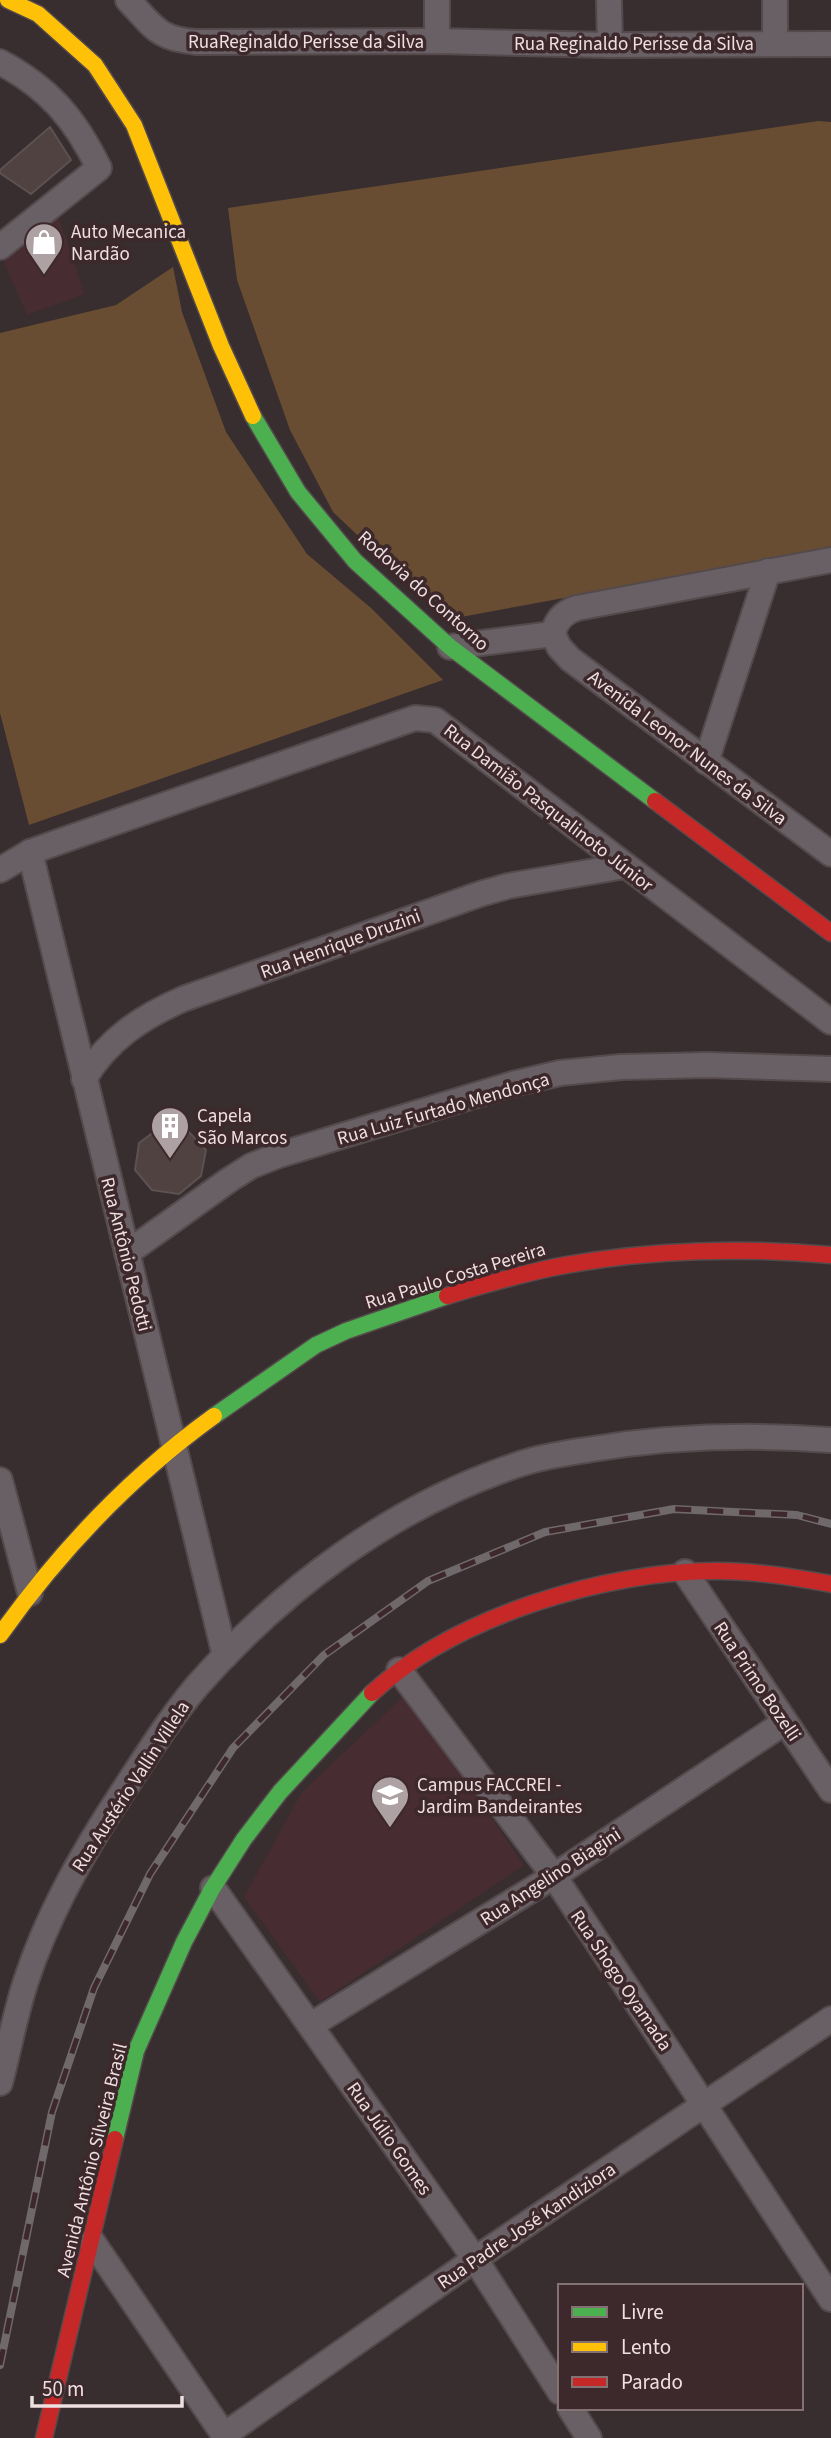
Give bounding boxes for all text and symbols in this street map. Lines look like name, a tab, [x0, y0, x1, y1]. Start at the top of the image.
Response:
street label: RuaReginaldo Perisse da Silva	[188, 29, 424, 56]
street label: Rua Reginaldo Perisse da Silva	[514, 31, 754, 58]
place label: Auto Mecanica Nardão	[71, 219, 186, 268]
shop icon: Auto Mecanica Nardão	[23, 221, 65, 276]
street label: Rodovia do Contorno	[351, 525, 495, 658]
street label: Avenida Leonor Nunes da Silva	[582, 664, 792, 832]
street label: Rua Damião Pasqualinoto Júnior	[438, 718, 659, 899]
street label: Rua Henrique Druzini	[257, 903, 424, 986]
street label: Rua Luiz Furtado Mendonça	[334, 1066, 553, 1153]
place label: Capela São Marcos	[197, 1103, 287, 1152]
building icon: Capela São Marcos	[149, 1105, 191, 1160]
street label: Rua Antônio Pedotti	[93, 1174, 158, 1334]
street label: Rua Paulo Costa Pereira	[362, 1236, 549, 1317]
street label: Rua Primo Bozelli	[707, 1616, 807, 1747]
street label: Rua Austério Vallin Villela	[66, 1696, 197, 1878]
place label: Campus FACCREI - Jardim Bandeirantes	[417, 1772, 582, 1821]
school or university icon: Campus FACCREI - Jardim Bandeirantes	[369, 1774, 411, 1829]
street label: Rua Angelino Biagini	[475, 1822, 626, 1933]
street label: Rua Shogo Oyamada	[563, 1905, 678, 2057]
street label: Avenida Antônio Silveira Brasil	[50, 2040, 135, 2280]
street label: Rua Júlio Gomes	[340, 2077, 438, 2201]
street label: Rua Padre José Kandiziora	[432, 2156, 621, 2296]
legend	[558, 2284, 803, 2410]
text: Livre	[621, 2297, 664, 2327]
text: Lento	[621, 2332, 671, 2362]
scale bar	[32, 2364, 182, 2408]
text: Parado	[621, 2367, 683, 2397]
text: 50 m	[42, 2374, 84, 2404]

